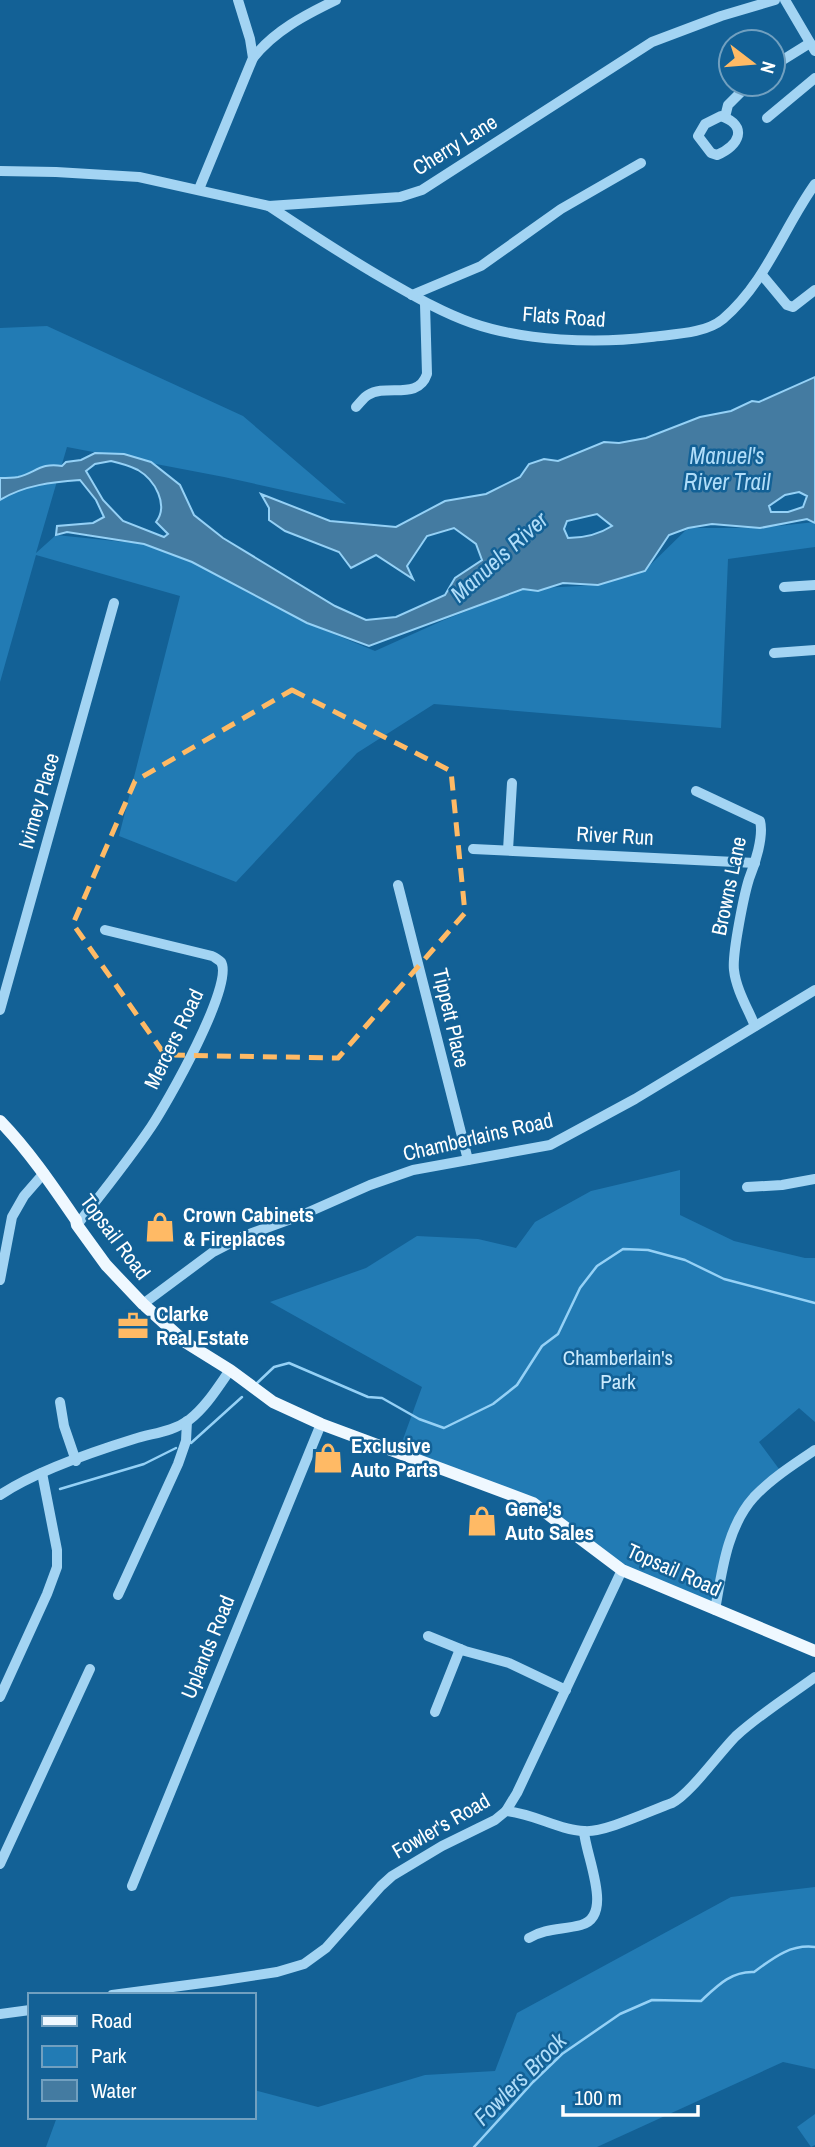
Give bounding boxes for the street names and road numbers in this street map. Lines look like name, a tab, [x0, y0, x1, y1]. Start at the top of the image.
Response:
street label: Cherry Lane	[407, 107, 503, 182]
street label: Flats Road	[521, 299, 607, 334]
street label: Ivimey Place	[11, 749, 66, 852]
street label: River Run	[576, 819, 654, 852]
street label: Browns Lane	[704, 834, 753, 938]
street label: Tippett Place	[426, 965, 477, 1070]
street label: Mercers Road	[137, 984, 210, 1094]
street label: Chamberlains Road	[400, 1105, 556, 1168]
street label: Topsail Road	[74, 1188, 157, 1286]
street label: Topsail Road	[622, 1536, 726, 1603]
street label: Uplands Road	[174, 1591, 241, 1703]
street label: Fowler's Road	[386, 1786, 495, 1865]

